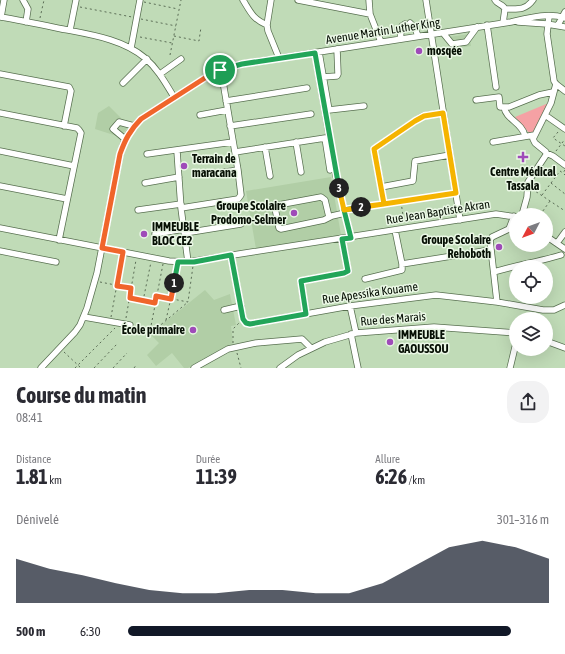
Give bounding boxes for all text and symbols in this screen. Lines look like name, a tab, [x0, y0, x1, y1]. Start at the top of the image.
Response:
street label: Avenue Martin Luther King	[325, 15, 442, 47]
place label: mosqée	[427, 44, 463, 58]
marker: mosqée	[414, 46, 424, 56]
pin	[203, 53, 237, 87]
icon: arrive	[209, 59, 231, 81]
marker: Centre Médical Tassala	[517, 151, 529, 163]
place label: Terrain de maracana	[192, 152, 237, 180]
marker: Terrain de maracana	[179, 161, 189, 171]
place label: Centre Médical Tassala	[490, 165, 557, 193]
pin: 3	[329, 178, 349, 198]
text: 3	[336, 182, 342, 194]
pin: 2	[351, 197, 371, 217]
street label: Rue Jean Baptiste Akran	[385, 197, 491, 227]
place label: Groupe Scolaire Prodomo-Selmer	[211, 199, 287, 227]
text: 2	[358, 201, 364, 213]
marker: Groupe Scolaire Prodomo-Selmer	[289, 208, 299, 218]
north arrow	[509, 208, 553, 252]
map controls	[509, 208, 553, 356]
place label: IMMEUBLE BLOC CE2	[152, 220, 199, 248]
marker: IMMEUBLE BLOC CE2	[139, 229, 149, 239]
place label: Groupe Scolaire Rehoboth	[421, 233, 492, 261]
marker: Groupe Scolaire Rehoboth	[494, 242, 504, 252]
button: locate	[509, 260, 553, 304]
pin: 1	[164, 273, 184, 293]
text: 1	[171, 277, 177, 289]
street label: Rue Apessika Kouame	[321, 279, 419, 307]
street label: Rue des Marais	[360, 309, 426, 329]
button: layers	[509, 312, 553, 356]
place label: École primaire	[122, 322, 186, 337]
marker: École primaire	[188, 325, 198, 335]
place label: IMMEUBLE GAOUSSOU	[398, 328, 449, 356]
marker: IMMEUBLE GAOUSSOU	[385, 337, 395, 347]
button: share	[507, 381, 549, 423]
text: Course du matin	[16, 382, 146, 408]
text: 08:41	[16, 410, 43, 425]
text: Distance	[16, 453, 51, 465]
text: Durée	[196, 453, 220, 465]
text: Allure	[375, 453, 400, 465]
text: 1.81	[16, 465, 48, 488]
text: 11:39	[196, 465, 237, 488]
text: 6:26	[375, 465, 407, 488]
text: km	[48, 474, 62, 486]
text: /km	[407, 474, 425, 486]
text: Dénivelé	[16, 512, 59, 527]
text: 301–316 m	[497, 512, 549, 527]
text: 500 m	[16, 624, 45, 639]
text: 6:30	[80, 624, 101, 639]

